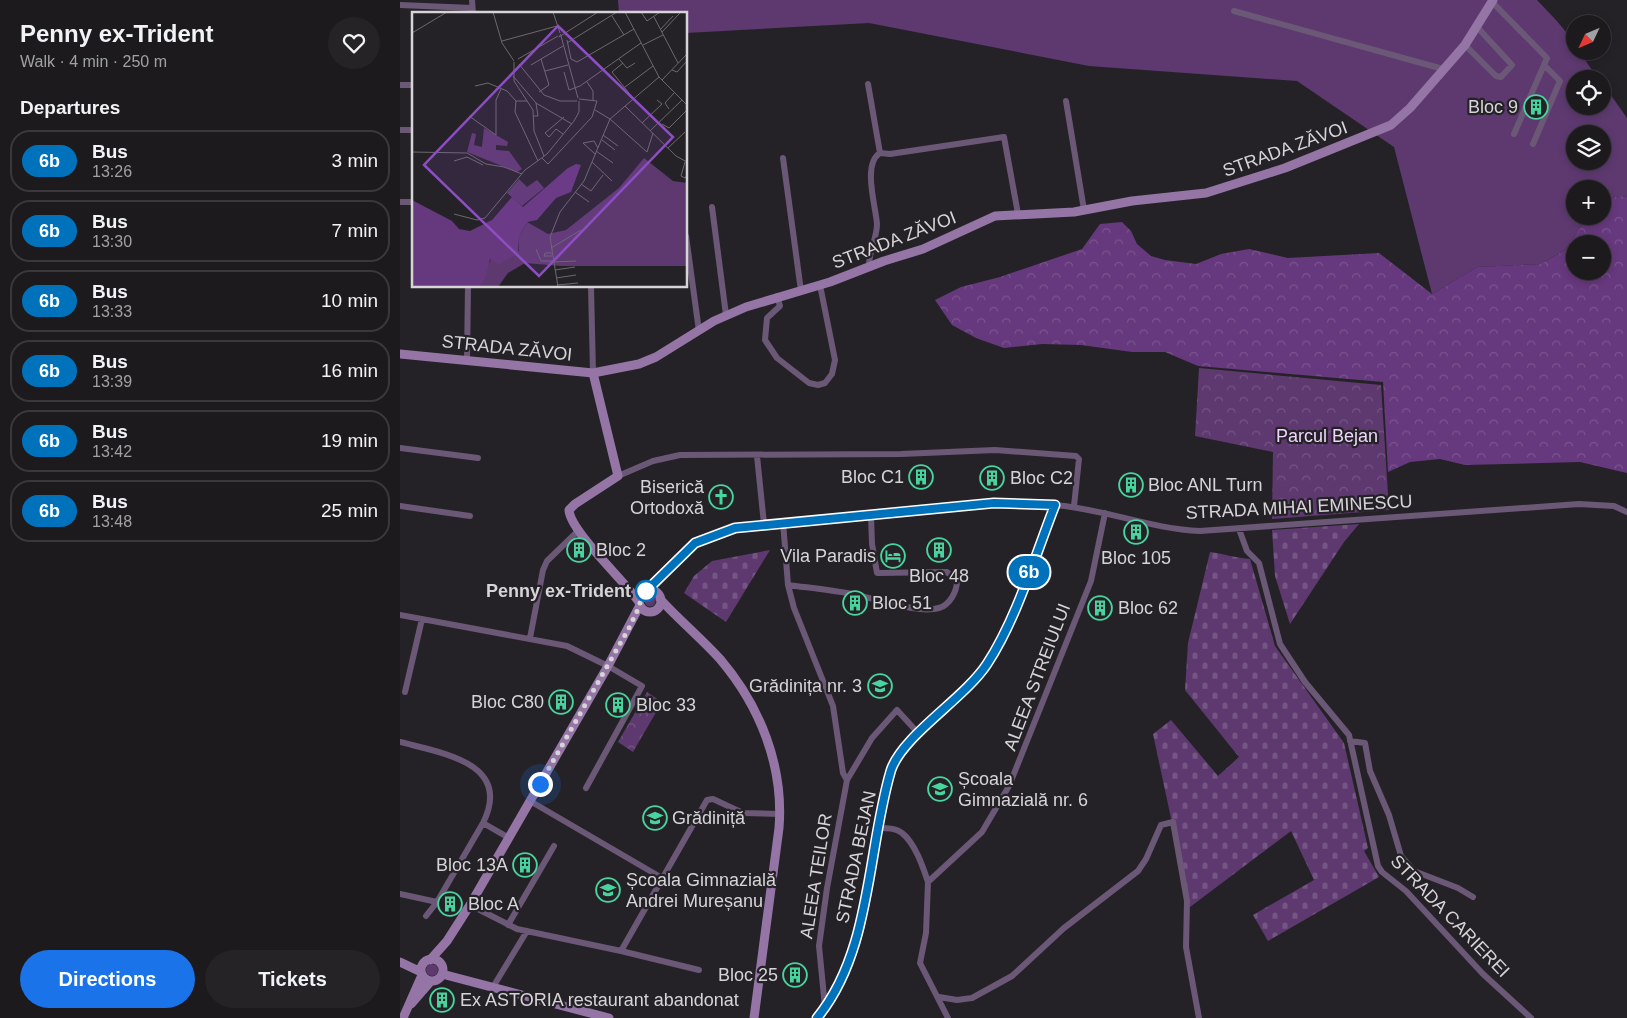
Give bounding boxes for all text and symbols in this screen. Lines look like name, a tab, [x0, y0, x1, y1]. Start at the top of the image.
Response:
inset map	[412, 12, 688, 288]
north arrow	[1566, 15, 1611, 60]
map controls	[1566, 15, 1611, 280]
button: heart	[328, 17, 380, 69]
text: Penny ex-Trident	[20, 20, 213, 47]
text: Walk · 4 min · 250 m	[20, 53, 167, 70]
button: locate	[1566, 70, 1611, 115]
building icon: Bloc 9	[1523, 94, 1549, 120]
text: Departures	[20, 97, 120, 118]
place label: Bloc 9	[1468, 97, 1518, 117]
street label: STRADA ZĂVOI	[1220, 117, 1350, 181]
button: layers	[1566, 125, 1611, 170]
text: Bus	[92, 141, 128, 162]
text: 3 min	[332, 150, 378, 171]
text: 6b	[39, 151, 60, 171]
text: 13:26	[92, 163, 132, 180]
button: +	[1566, 180, 1611, 225]
street label: STRADA ZĂVOI	[829, 207, 959, 273]
text: Bus	[92, 211, 128, 232]
text: 7 min	[332, 220, 378, 241]
text: 6b	[39, 221, 60, 241]
text: 13:30	[92, 233, 132, 250]
button: −	[1566, 235, 1611, 280]
text: Bus	[92, 281, 128, 302]
text: 10 min	[321, 290, 378, 311]
text: 6b	[39, 291, 60, 311]
text: 13:33	[92, 303, 132, 320]
street label: STRADA ZĂVOI	[441, 331, 573, 365]
text: Bus	[92, 351, 128, 372]
text: 16 min	[321, 360, 378, 381]
text: 6b	[39, 361, 60, 381]
text: 13:39	[92, 373, 132, 390]
text: Bus	[92, 421, 128, 442]
park label: Parcul Bejan	[1276, 426, 1378, 446]
text: 19 min	[321, 430, 378, 451]
text: 6b	[39, 431, 60, 451]
text: 13:42	[92, 443, 132, 460]
building icon: Bloc C1	[908, 464, 934, 490]
building icon: Bloc C2	[979, 465, 1005, 491]
place label: Bloc C1	[841, 467, 904, 487]
place label: Bloc C2	[1010, 468, 1073, 488]
building icon: Bloc ANL Turn	[1118, 472, 1144, 498]
place label: Bloc ANL Turn	[1148, 475, 1262, 495]
place label: Biserică Ortodoxă	[630, 477, 705, 518]
church icon: Biserică Ortodoxă	[708, 484, 734, 510]
text: Bus	[92, 491, 128, 512]
street label: STRADA MIHAI EMINESCU	[1185, 491, 1413, 523]
text: 25 min	[321, 500, 378, 521]
text: 6b	[39, 501, 60, 521]
text: 13:48	[92, 513, 132, 530]
building icon: Bloc 105	[1123, 519, 1149, 545]
building icon: Bloc 2	[566, 537, 592, 563]
building icon: Bloc 48	[926, 537, 952, 563]
place label: Bloc 2	[596, 540, 646, 560]
hotel icon: Vila Paradis	[880, 543, 906, 569]
place label: Vila Paradis	[780, 546, 876, 566]
place label: Bloc 105	[1101, 548, 1171, 568]
line badge: 6b	[1006, 556, 1052, 588]
text: 6b	[1018, 562, 1040, 582]
place label: Bloc 48	[909, 566, 969, 586]
marker: Penny ex-Trident	[635, 580, 657, 602]
place label: Penny ex-Trident	[486, 581, 631, 601]
building icon: Bloc 51	[842, 590, 868, 616]
place label: Bloc 51	[872, 593, 932, 613]
building icon: Bloc 62	[1087, 595, 1113, 621]
place label: Bloc 62	[1118, 598, 1178, 618]
street label: ALEEA STREIULUI	[1000, 601, 1074, 753]
school or university icon: Grădinița nr. 3	[867, 673, 893, 699]
place label: Grădinița nr. 3	[749, 676, 862, 696]
building icon: Bloc C80	[548, 689, 574, 715]
place label: Bloc C80	[471, 692, 544, 712]
building icon: Bloc 33	[605, 692, 631, 718]
place label: Bloc 33	[636, 695, 696, 715]
place label: Școala Gimnazială nr. 6	[958, 769, 1088, 810]
your location	[528, 772, 553, 797]
school or university icon: Școala Gimnazială nr. 6	[927, 776, 953, 802]
street label: STRADA BEJAN	[832, 789, 880, 925]
school or university icon: Grădiniță	[642, 805, 668, 831]
place label: Grădiniță	[672, 808, 746, 828]
street label: ALEEA TEILOR	[796, 812, 836, 940]
street label: STRADA CARIEREI	[1387, 851, 1513, 981]
building icon: Bloc 13A	[512, 852, 538, 878]
place label: Bloc 13A	[436, 855, 508, 875]
place label: Școala Gimnazială Andrei Mureșanu	[626, 870, 777, 911]
school or university icon: Școala Gimnazială Andrei Mureșanu	[595, 877, 621, 903]
building icon: Bloc A	[437, 891, 463, 917]
place label: Bloc A	[468, 894, 519, 914]
button: Directions	[20, 950, 195, 1008]
button: Tickets	[205, 950, 380, 1008]
building icon: Bloc 25	[782, 962, 808, 988]
place label: Bloc 25	[718, 965, 778, 985]
building icon: Ex ASTORIA restaurant abandonat	[429, 987, 455, 1013]
place label: Ex ASTORIA restaurant abandonat	[460, 990, 739, 1010]

